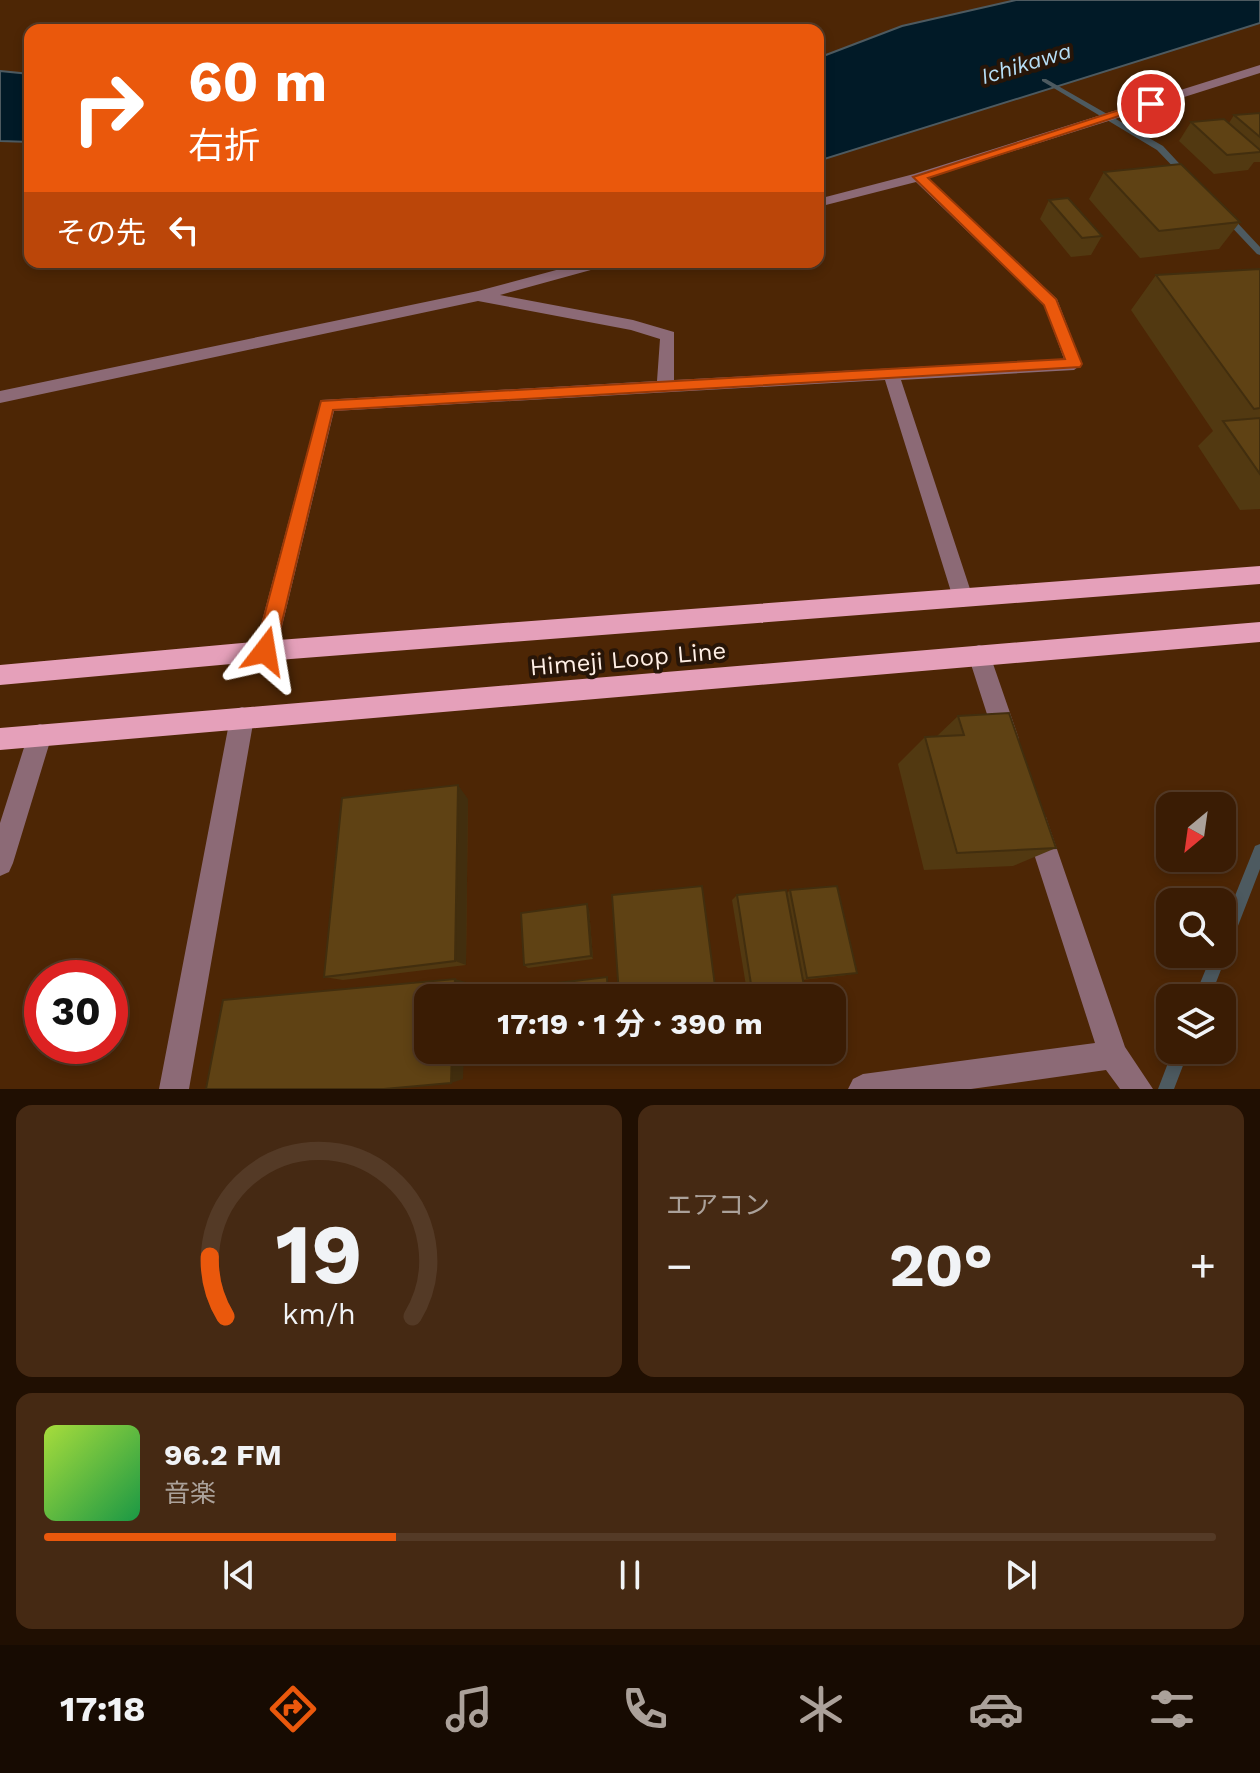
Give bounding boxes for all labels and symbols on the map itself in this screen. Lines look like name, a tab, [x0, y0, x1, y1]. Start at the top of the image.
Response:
water label: Ichikawa	[978, 38, 1074, 89]
pin	[1117, 70, 1185, 138]
position arrow	[223, 609, 307, 693]
street label: Himeji Loop Line	[529, 636, 727, 682]
north arrow	[1156, 792, 1236, 872]
speed limit sign: 30	[24, 960, 128, 1064]

